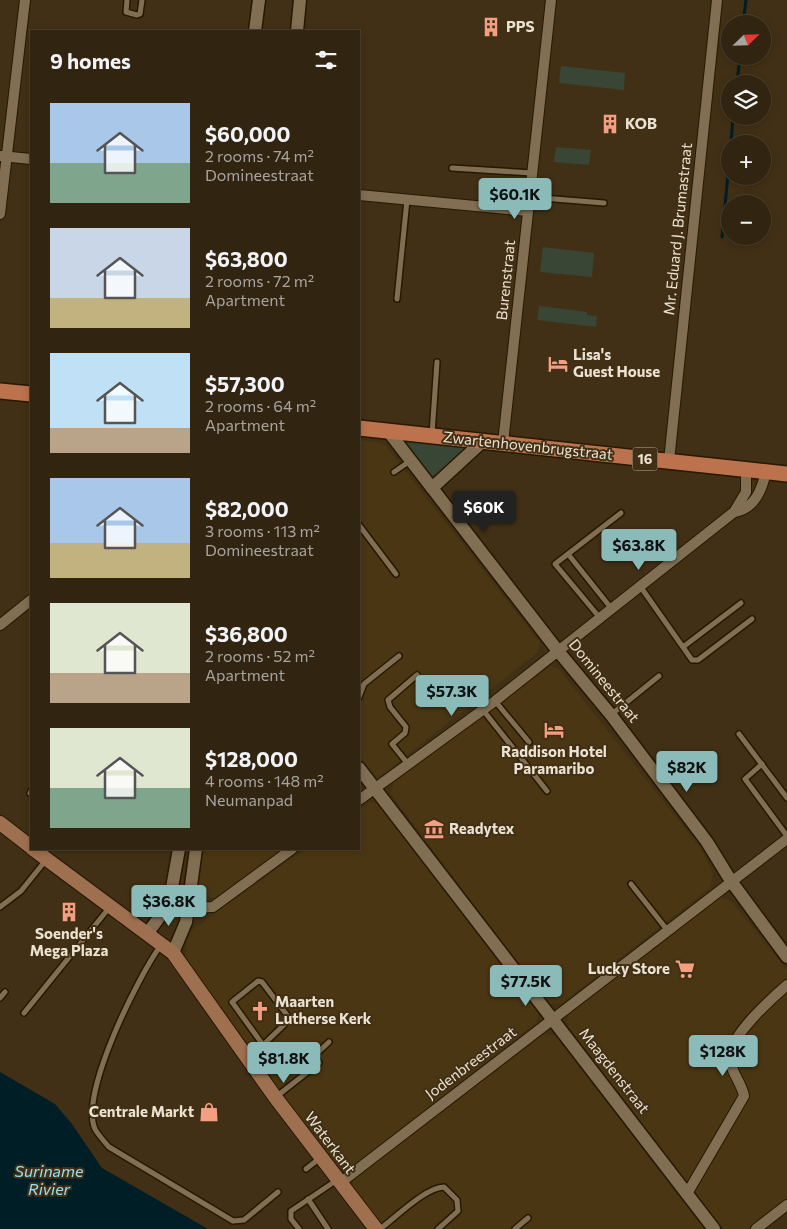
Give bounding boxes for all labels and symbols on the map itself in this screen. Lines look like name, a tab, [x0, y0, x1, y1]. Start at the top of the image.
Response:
north arrow	[721, 15, 771, 65]
building icon: PPS	[480, 16, 502, 38]
place label: PPS	[506, 17, 534, 35]
building icon: KOB	[599, 113, 621, 135]
place label: KOB	[625, 114, 657, 132]
street label: Mr. Eduard J. Brumastraat	[659, 142, 695, 316]
pin: $60.1K	[474, 178, 556, 220]
street label: Burenstraat	[492, 239, 518, 321]
place label: Lisa's Guest House	[573, 345, 660, 380]
hotel icon: Lisa's Guest House	[547, 353, 569, 375]
street label: Zwartenhovenbrugstraat	[442, 427, 614, 463]
road number: 16	[632, 448, 658, 470]
pin: $60K	[454, 490, 514, 533]
pin: $63.8K	[598, 528, 680, 571]
street label: Domineestraat	[566, 635, 644, 726]
pin: $57.3K	[411, 674, 493, 717]
hotel icon: Raddison Hotel Paramaribo	[543, 719, 565, 741]
place label: Raddison Hotel Paramaribo	[501, 742, 607, 777]
pin: $82K	[657, 750, 717, 793]
museum icon: Readytex	[423, 818, 445, 840]
place label: Readytex	[449, 819, 515, 837]
pin: $36.8K	[128, 884, 210, 927]
building icon: Soender's Mega Plaza	[58, 901, 80, 923]
place label: Soender's Mega Plaza	[30, 924, 108, 959]
supermarket icon: Lucky Store	[674, 958, 696, 980]
place label: Lucky Store	[588, 959, 670, 977]
pin: $77.5K	[485, 964, 567, 1007]
place label: Maarten Lutherse Kerk	[275, 992, 372, 1027]
church icon: Maarten Lutherse Kerk	[249, 1000, 271, 1022]
street label: Jodenbreestraat	[421, 1022, 520, 1102]
street label: Maagdenstraat	[576, 1024, 654, 1117]
pin: $128K	[688, 1034, 758, 1077]
pin: $81.8K	[243, 1042, 325, 1084]
shop icon: Centrale Markt	[198, 1101, 220, 1123]
place label: Centrale Markt	[89, 1102, 194, 1120]
street label: Waterkant	[302, 1108, 360, 1177]
water label: Suriname Rivier	[15, 1161, 84, 1198]

